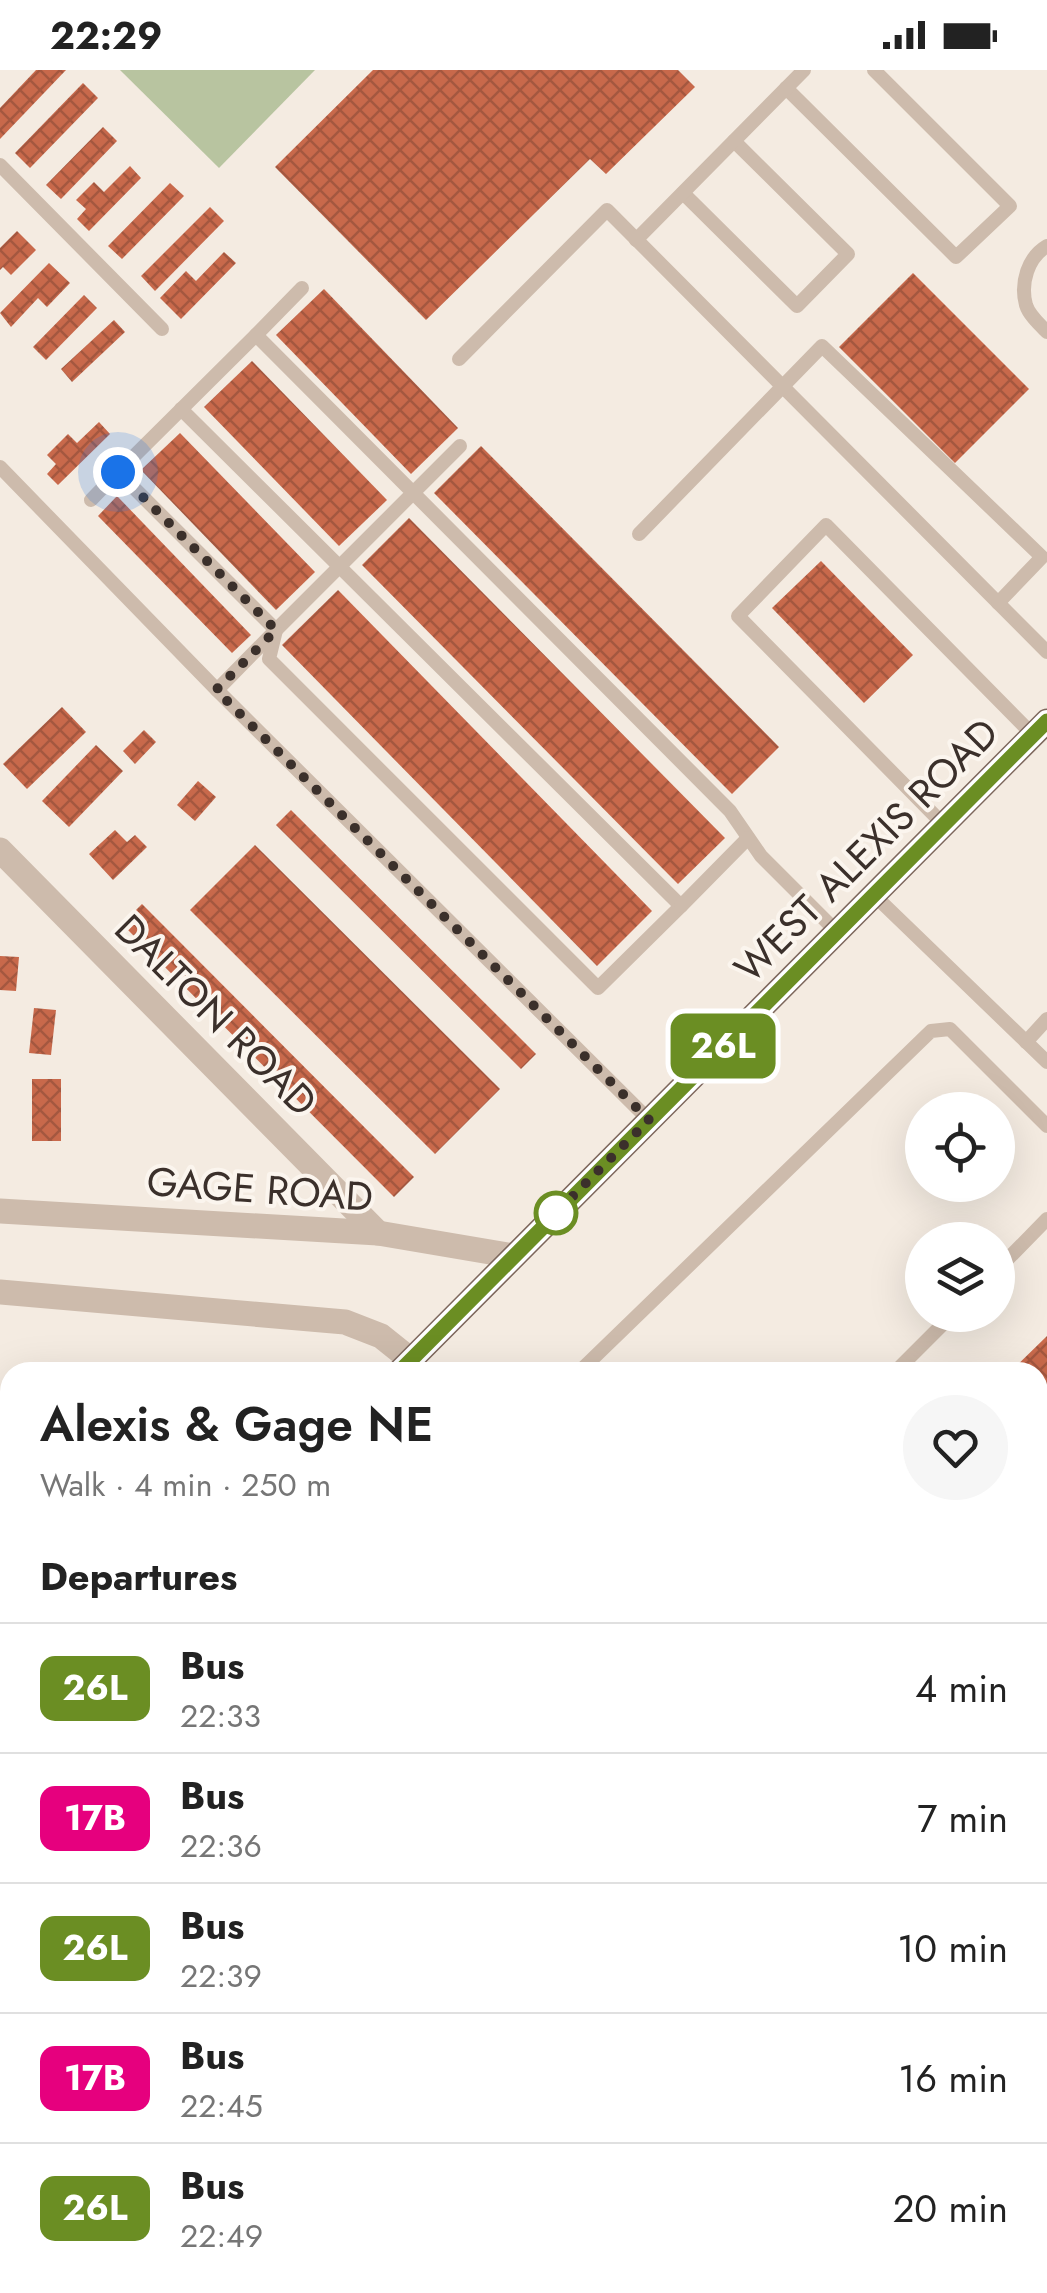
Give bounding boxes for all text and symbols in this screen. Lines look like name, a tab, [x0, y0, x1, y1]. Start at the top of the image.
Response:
text: 22:29	[50, 8, 162, 63]
your location	[93, 447, 143, 497]
street label: WEST ALEXIS ROAD	[721, 705, 1011, 995]
street label: DALTON ROAD	[102, 901, 330, 1129]
line badge: 26L	[666, 1014, 780, 1078]
text: 26L	[691, 1021, 755, 1071]
map controls	[905, 1092, 1015, 1332]
button: locate	[905, 1092, 1015, 1202]
street label: GAGE ROAD	[145, 1152, 375, 1226]
unlabelled marker	[535, 1192, 577, 1234]
button: layers	[905, 1222, 1015, 1332]
text: Alexis & Gage NE	[40, 1390, 433, 1459]
button: heart	[903, 1395, 1008, 1500]
text: Walk · 4 min · 250 m	[40, 1462, 331, 1508]
text: Departures	[40, 1549, 237, 1604]
text: Bus	[180, 1638, 244, 1693]
text: 4 min	[915, 1661, 1008, 1716]
text: 26L	[63, 1663, 127, 1713]
text: 22:33	[180, 1693, 261, 1739]
text: Bus	[180, 1768, 244, 1823]
text: 7 min	[917, 1791, 1008, 1846]
text: 17B	[64, 1793, 126, 1843]
text: 22:36	[180, 1823, 262, 1869]
text: Bus	[180, 1898, 244, 1953]
text: 10 min	[897, 1921, 1008, 1976]
text: 26L	[63, 1923, 127, 1973]
text: 22:39	[180, 1953, 262, 1999]
text: Bus	[180, 2028, 244, 2083]
text: 16 min	[898, 2051, 1008, 2106]
text: 17B	[64, 2053, 126, 2103]
text: 22:45	[180, 2083, 263, 2129]
text: Bus	[180, 2158, 244, 2213]
text: 20 min	[893, 2181, 1008, 2236]
text: 26L	[63, 2183, 127, 2233]
text: 22:49	[180, 2213, 263, 2259]

